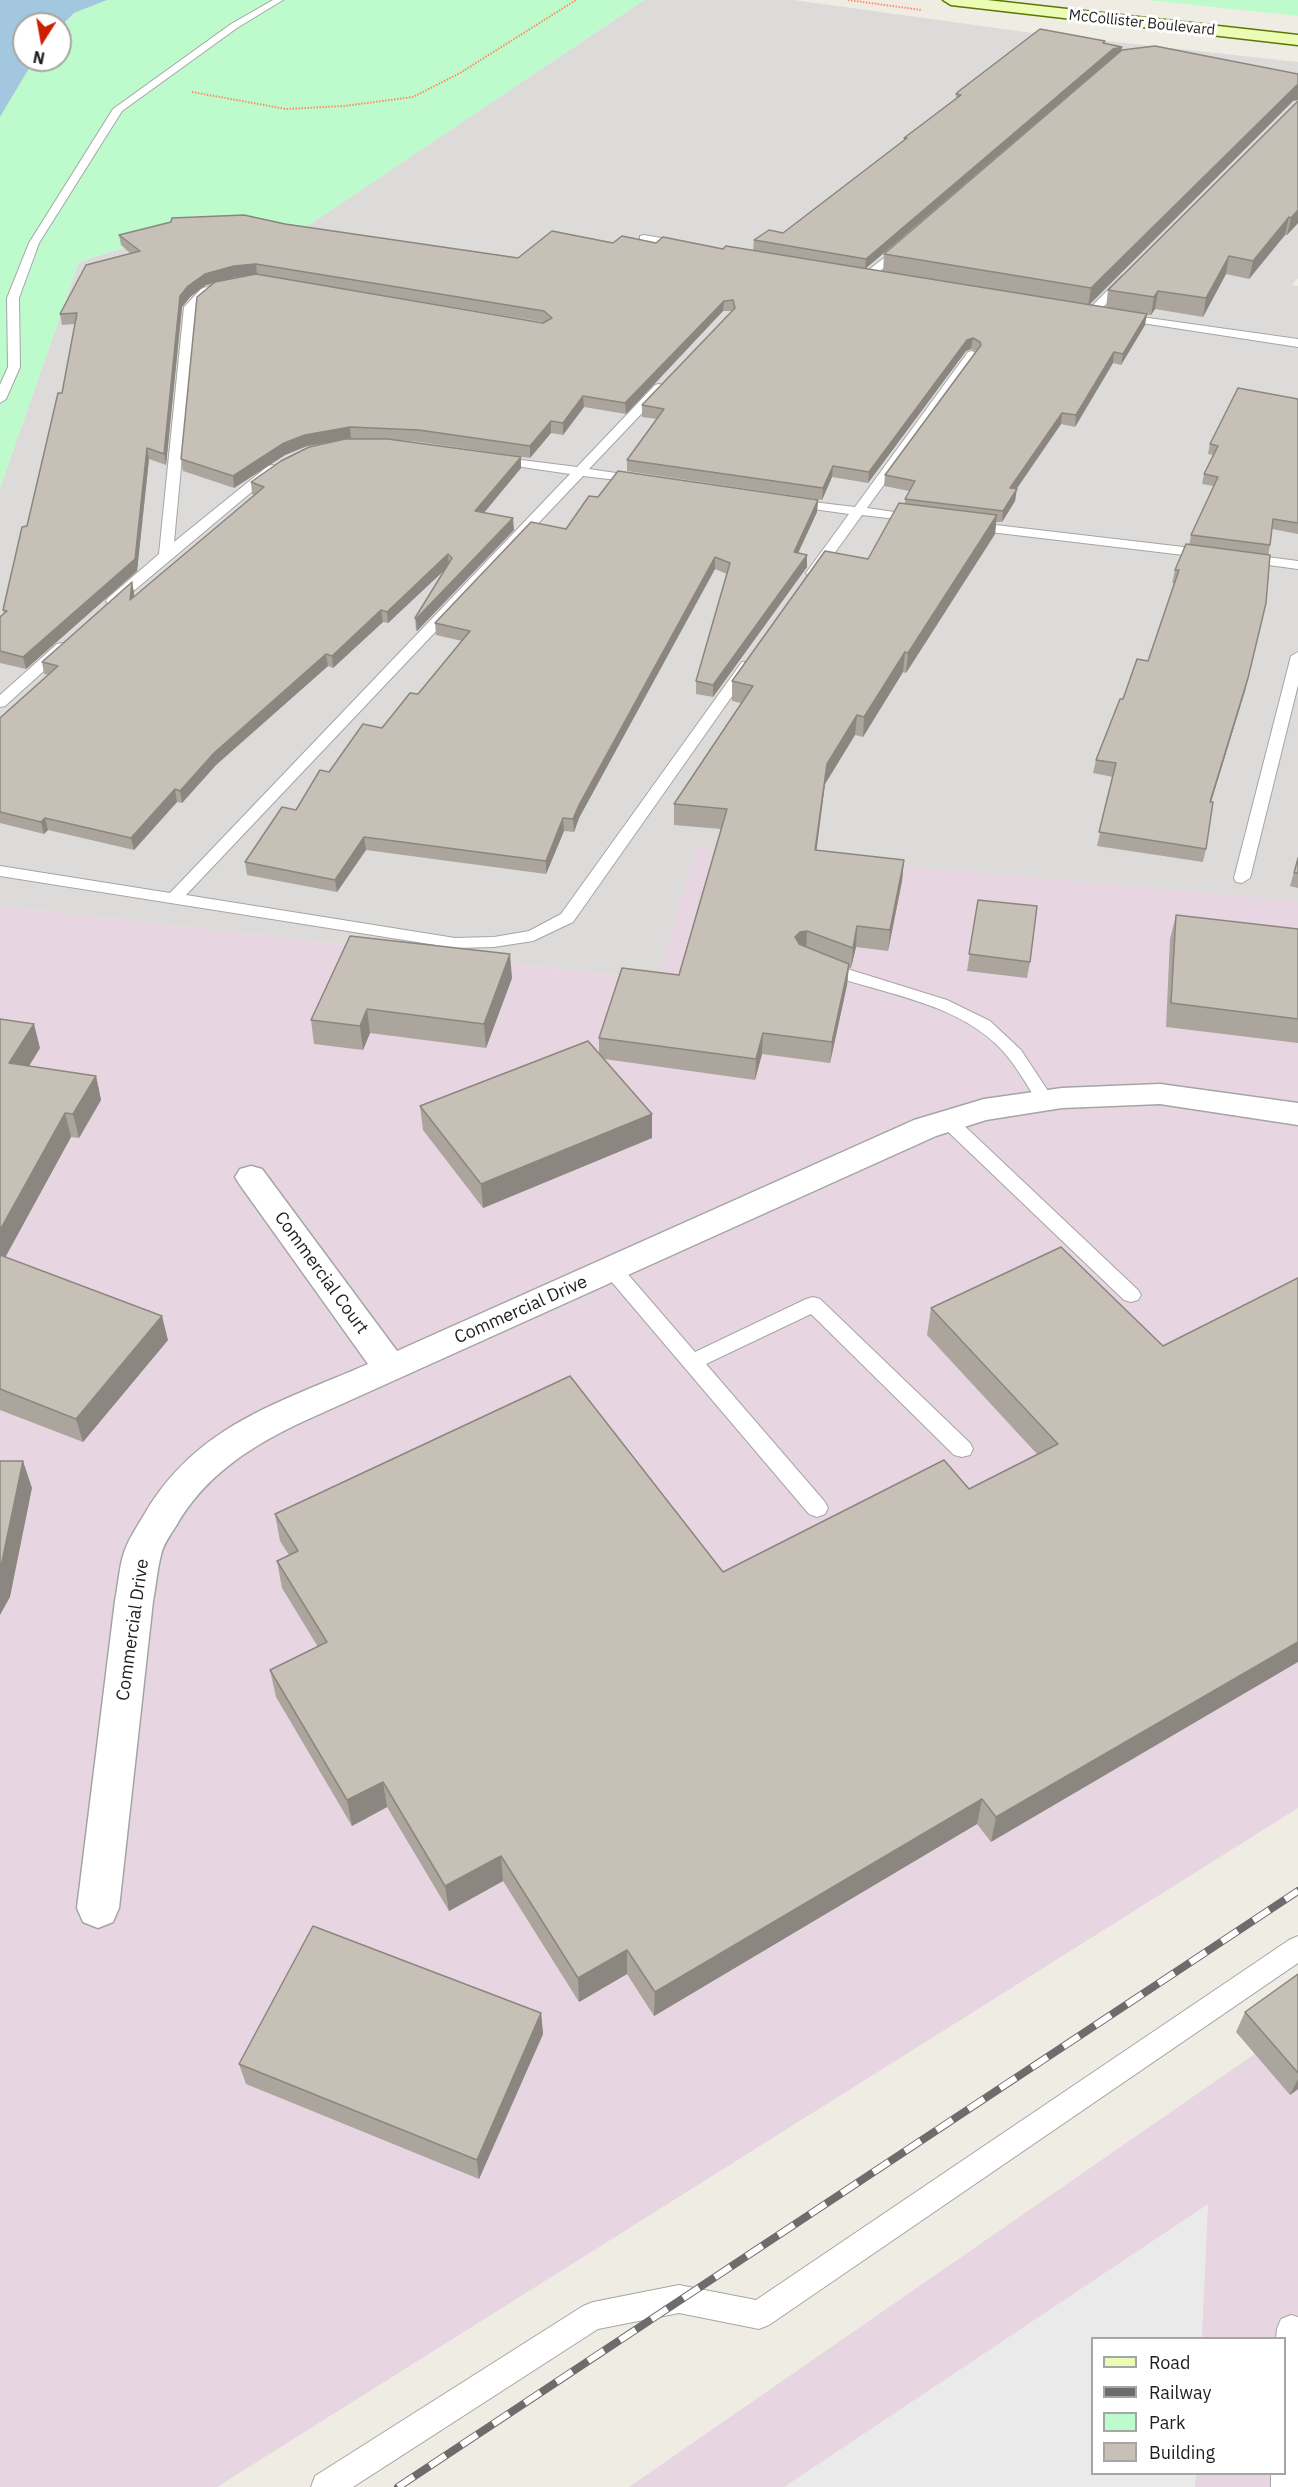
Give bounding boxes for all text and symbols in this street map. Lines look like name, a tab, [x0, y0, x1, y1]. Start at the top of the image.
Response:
street label: McCollister Boulevard	[1068, 6, 1216, 40]
north arrow	[12, 12, 72, 72]
text: N	[31, 47, 47, 69]
street label: Commercial Court	[269, 1208, 373, 1338]
street label: Commercial Drive	[451, 1271, 591, 1349]
street label: Commercial Drive	[112, 1558, 154, 1702]
legend	[1091, 2337, 1286, 2475]
text: Road	[1149, 2351, 1190, 2374]
text: Railway	[1149, 2381, 1211, 2404]
text: Park	[1149, 2411, 1185, 2434]
text: Building	[1149, 2441, 1215, 2464]

